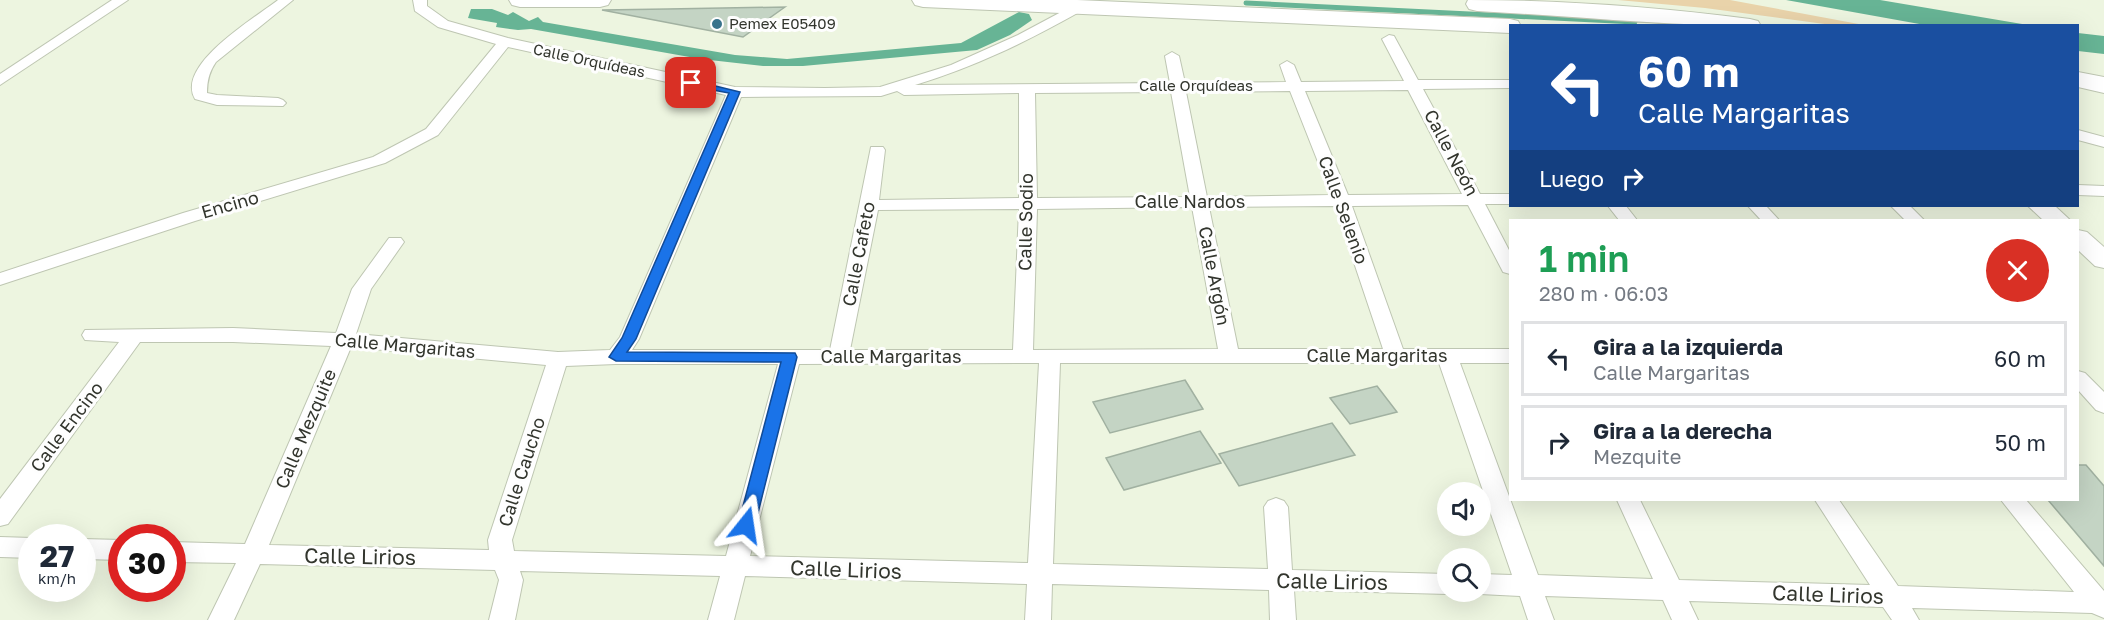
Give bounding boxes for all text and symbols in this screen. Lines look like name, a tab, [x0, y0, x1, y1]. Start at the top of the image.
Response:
place label: Pemex E05409	[729, 14, 836, 32]
marker: Pemex E05409	[710, 17, 724, 31]
street label: Calle Orquídeas	[532, 39, 647, 81]
text: 60 m	[1638, 46, 1739, 96]
icon: left	[1539, 48, 1617, 126]
pin	[665, 57, 716, 108]
icon: arrive	[674, 66, 707, 99]
street label: Calle Orquídeas	[1139, 76, 1253, 94]
text: Calle Margaritas	[1638, 97, 1850, 129]
street label: Calle Neón	[1420, 106, 1484, 199]
street label: Calle Selenio	[1314, 153, 1374, 267]
icon: right	[1616, 162, 1649, 195]
text: Luego	[1539, 165, 1604, 192]
street label: Calle Sodio	[1013, 173, 1037, 271]
street label: Encino	[199, 185, 261, 223]
street label: Calle Nardos	[1135, 190, 1245, 212]
street label: Calle Cafeto	[837, 200, 879, 308]
street label: Calle Argón	[1195, 224, 1235, 327]
text: 1 min	[1539, 237, 1629, 280]
button: close	[1986, 239, 2049, 302]
text: 280 m · 06:03	[1539, 281, 1669, 305]
street label: Calle Margaritas	[334, 328, 476, 362]
text: Gira a la izquierda	[1593, 333, 1783, 360]
icon: left	[1542, 342, 1575, 375]
street label: Calle Margaritas	[1306, 344, 1448, 366]
street label: Calle Margaritas	[820, 345, 962, 367]
text: 60 m	[1994, 345, 2046, 372]
text: Calle Margaritas	[1593, 360, 1750, 384]
street label: Calle Mezquite	[270, 365, 340, 492]
street label: Calle Encino	[25, 377, 107, 476]
street label: Calle Caucho	[493, 414, 549, 529]
text: Gira a la derecha	[1593, 417, 1772, 444]
icon: right	[1542, 426, 1575, 459]
text: 50 m	[1995, 429, 2046, 456]
text: Mezquite	[1593, 444, 1681, 468]
map controls	[1437, 482, 1491, 602]
button: sound	[1437, 482, 1491, 536]
position arrow	[714, 493, 778, 557]
speed limit sign: 30	[108, 524, 186, 602]
text: 27	[40, 538, 74, 574]
street label: Calle Lirios	[304, 542, 416, 570]
button: search	[1437, 548, 1491, 602]
street label: Calle Lirios	[790, 554, 902, 584]
street label: Calle Lirios	[1276, 567, 1388, 595]
text: km/h	[38, 569, 76, 587]
street label: Calle Lirios	[1772, 579, 1884, 609]

